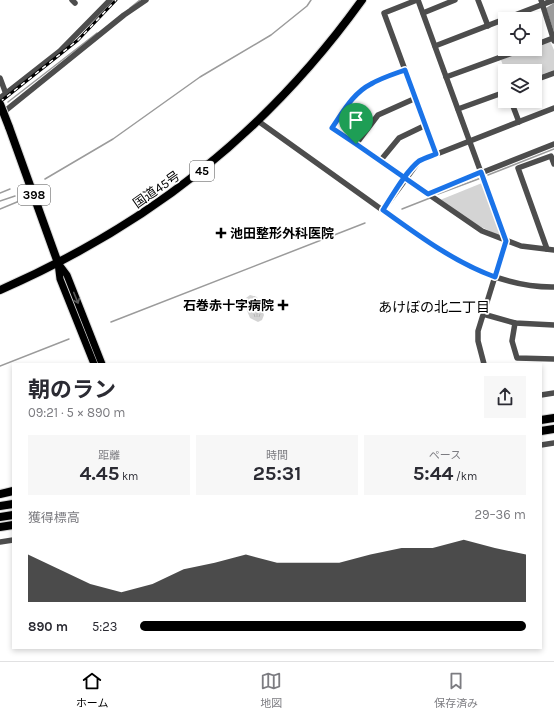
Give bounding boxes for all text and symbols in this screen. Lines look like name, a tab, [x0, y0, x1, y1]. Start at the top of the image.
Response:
map controls	[498, 12, 542, 108]
button: locate	[498, 12, 542, 56]
button: layers	[498, 64, 542, 108]
pin	[339, 103, 373, 144]
icon: arrive	[345, 109, 367, 131]
road number: 45	[190, 161, 214, 181]
street label: 国道45号	[130, 168, 183, 211]
road number: 398	[18, 185, 50, 205]
place label: 池田整形外科医院	[230, 226, 334, 241]
marker: 池田整形外科医院	[215, 227, 227, 239]
one-way arrow	[73, 291, 80, 303]
place label: 石巻赤十字病院	[183, 298, 274, 313]
marker: 石巻赤十字病院	[277, 299, 289, 311]
district label: あけぼの北二丁目	[378, 299, 490, 316]
button: share	[484, 376, 526, 418]
text: 朝のラン	[28, 377, 116, 403]
text: 09:21 · 5 × 890 m	[28, 405, 125, 420]
text: 距離	[98, 449, 120, 462]
text: 時間	[266, 449, 288, 462]
text: ペース	[429, 449, 461, 462]
text: 4.45	[80, 462, 119, 485]
text: 25:31	[253, 462, 301, 485]
text: 5:44	[413, 462, 453, 485]
text: km	[119, 470, 138, 483]
text: /km	[453, 470, 477, 483]
text: 29–36 m	[474, 507, 526, 522]
text: 獲得標高	[28, 510, 80, 525]
text: 890 m	[28, 619, 68, 634]
text: 5:23	[92, 619, 118, 634]
tab: ホーム	[76, 670, 109, 710]
tab: 地図	[260, 670, 282, 710]
tab: 保存済み	[434, 670, 478, 710]

